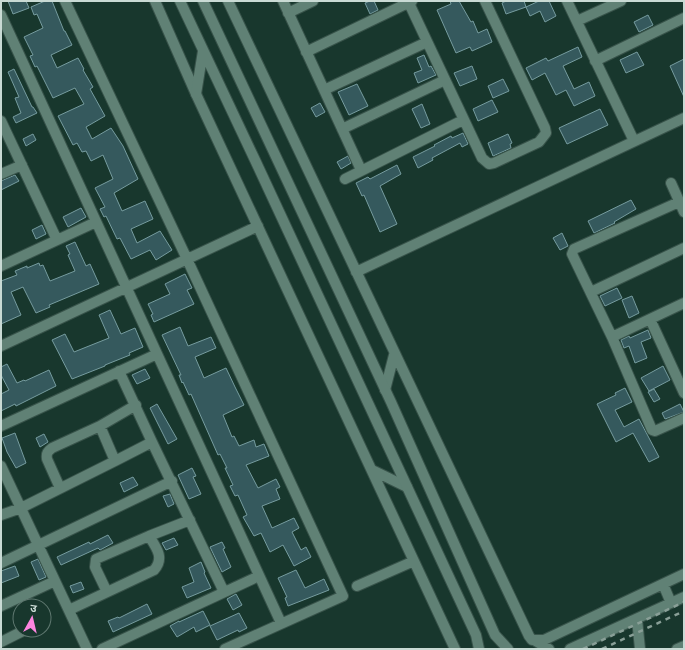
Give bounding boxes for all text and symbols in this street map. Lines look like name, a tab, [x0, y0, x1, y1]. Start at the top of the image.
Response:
north arrow	[12, 598, 52, 638]
text: उ	[29, 602, 38, 616]

